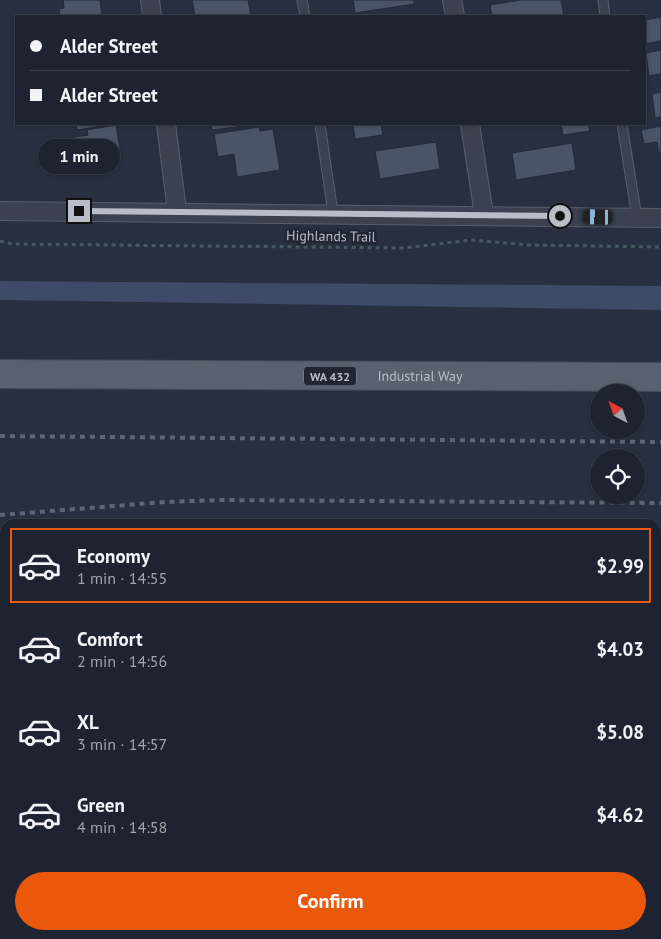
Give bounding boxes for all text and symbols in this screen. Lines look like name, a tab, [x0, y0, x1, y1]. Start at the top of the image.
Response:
text: Alder Street	[60, 34, 158, 58]
text: Alder Street	[60, 83, 158, 107]
callout: 1 min	[38, 138, 120, 174]
text: 1 min	[59, 146, 99, 166]
route end	[68, 200, 90, 222]
route start	[549, 205, 571, 227]
car	[582, 209, 613, 225]
street label: Highlands Trail	[286, 226, 376, 246]
road number: WA 432	[304, 366, 356, 386]
street label: Industrial Way	[377, 367, 463, 385]
north arrow	[590, 384, 645, 439]
map controls	[590, 384, 645, 504]
button: locate	[590, 449, 645, 504]
icon: car	[17, 543, 62, 588]
text: Economy	[77, 544, 150, 568]
text: $2.99	[596, 554, 644, 578]
text: 1 min · 14:55	[77, 568, 167, 588]
icon: car	[17, 626, 62, 671]
text: Comfort	[77, 627, 143, 651]
text: $4.03	[596, 637, 644, 661]
text: 2 min · 14:56	[77, 651, 167, 671]
icon: car	[17, 709, 62, 754]
text: XL	[77, 710, 99, 734]
text: $5.08	[596, 720, 644, 744]
text: 3 min · 14:57	[77, 734, 167, 754]
icon: car	[17, 792, 62, 837]
text: Green	[77, 793, 125, 817]
text: $4.62	[596, 803, 644, 827]
text: 4 min · 14:58	[77, 817, 167, 837]
button: Confirm	[15, 872, 646, 930]

